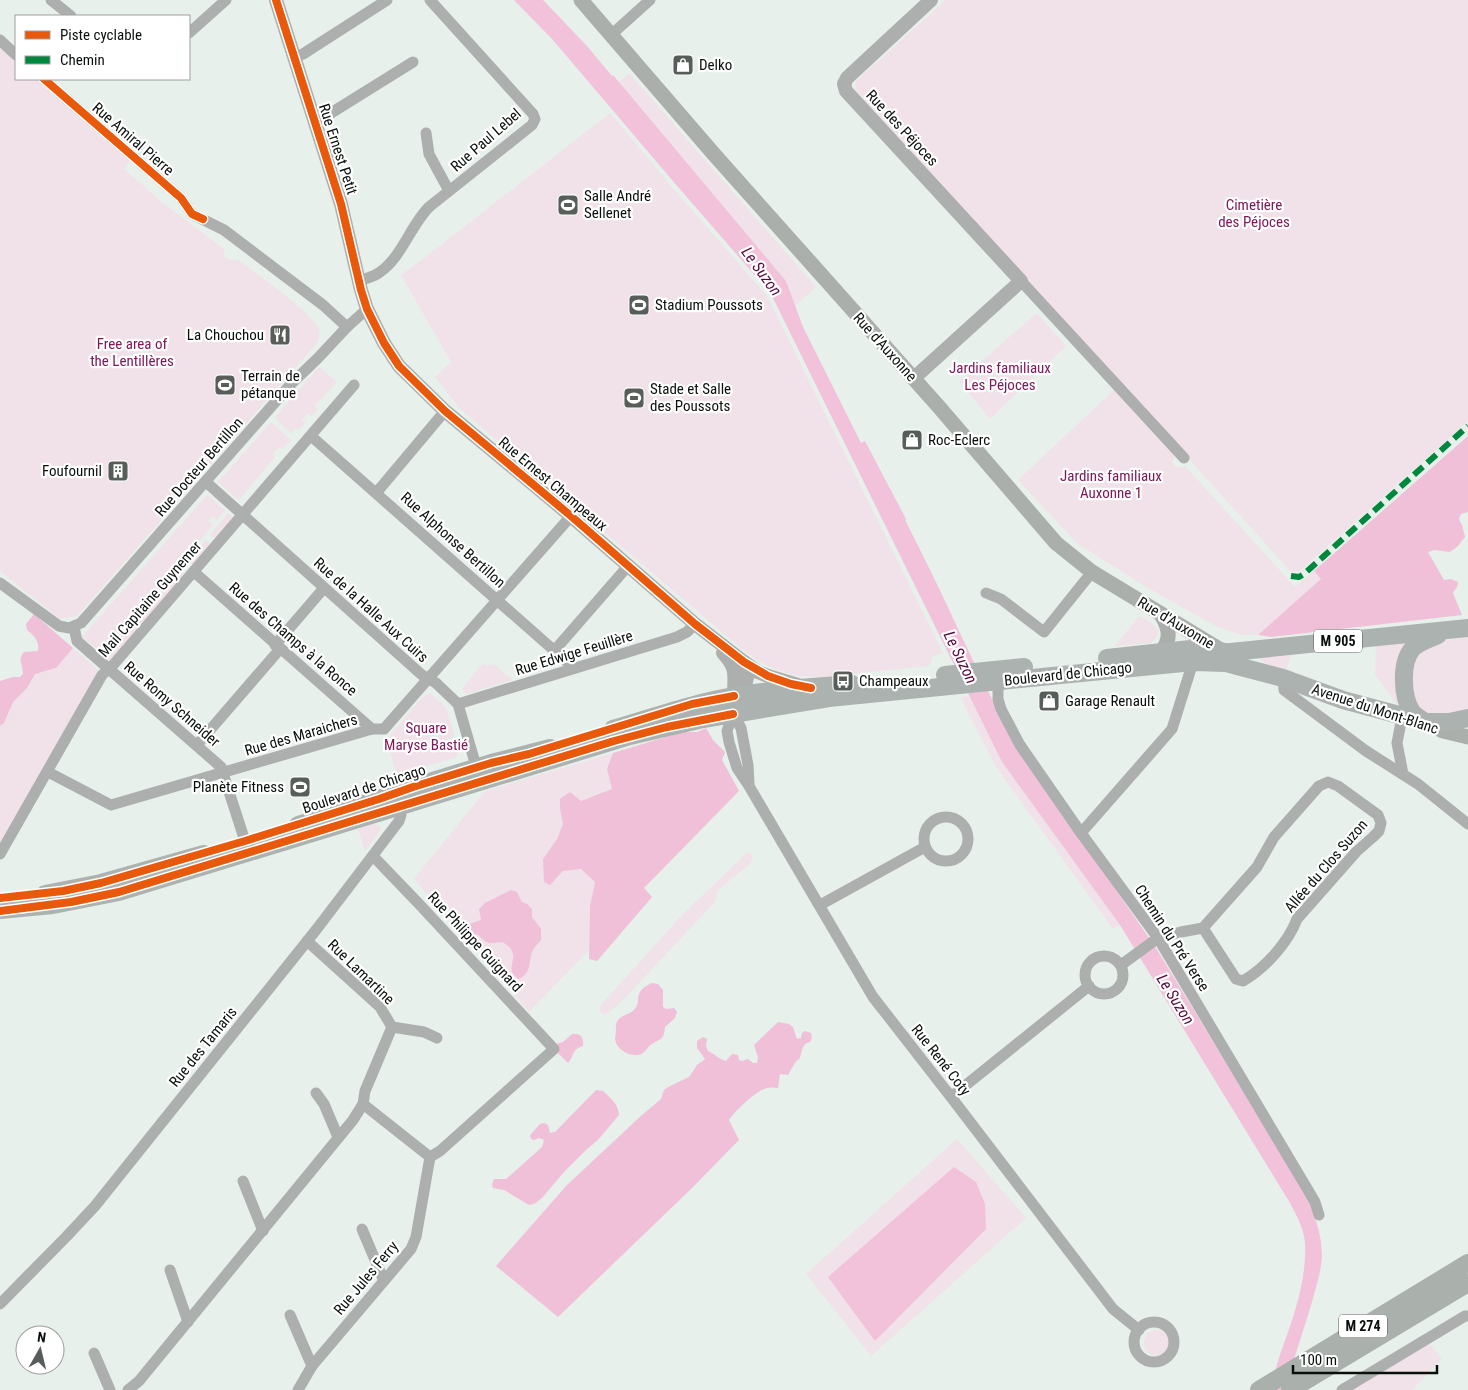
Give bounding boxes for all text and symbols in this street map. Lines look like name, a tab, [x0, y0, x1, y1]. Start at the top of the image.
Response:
legend	[15, 15, 190, 80]
text: Piste cyclable	[60, 26, 142, 44]
text: Chemin	[60, 51, 105, 69]
shop icon: Delko	[671, 53, 695, 77]
place label: Delko	[699, 56, 732, 74]
street label: Rue des Péjoces	[862, 86, 942, 170]
street label: Rue Amiral Pierre	[89, 99, 177, 179]
street label: Rue Ernest Petit	[315, 101, 361, 197]
street label: Rue Paul Lebel	[447, 105, 525, 175]
place label: Salle André Sellenet	[584, 187, 651, 222]
sports icon: Salle André Sellenet	[556, 193, 580, 217]
park label: Cimetière des Péjoces	[1218, 196, 1290, 231]
water label: Le Suzon	[737, 243, 786, 299]
sports icon: Stadium Poussots	[627, 293, 651, 317]
place label: Stadium Poussots	[655, 296, 763, 314]
street label: Rue d'Auxonne	[849, 309, 921, 385]
restaurant icon: La Chouchou	[268, 323, 292, 347]
place label: La Chouchou	[187, 326, 264, 344]
park label: Free area of the Lentillères	[90, 335, 174, 370]
park label: Jardins familiaux Les Péjoces	[949, 359, 1051, 394]
place label: Terrain de pétanque	[241, 367, 300, 402]
sports icon: Terrain de pétanque	[213, 373, 237, 397]
place label: Stade et Salle des Poussots	[650, 380, 731, 415]
sports icon: Stade et Salle des Poussots	[622, 386, 646, 410]
street label: Rue Docteur Bertillon	[151, 414, 247, 520]
shop icon: Roc-Eclerc	[900, 428, 924, 452]
place label: Roc-Eclerc	[928, 431, 990, 449]
street label: Rue Ernest Champeaux	[495, 433, 611, 535]
building icon: Foufournil	[106, 459, 130, 483]
place label: Foufournil	[42, 462, 102, 480]
park label: Jardins familiaux Auxonne 1	[1060, 467, 1162, 502]
street label: Rue Alphonse Bertillon	[397, 488, 509, 592]
street label: Mail Capitaine Guynemer	[95, 537, 206, 661]
street label: Rue de la Halle Aux Cuirs	[310, 554, 432, 666]
street label: Rue des Champs à la Ronce	[225, 578, 361, 700]
street label: Rue d'Auxonne	[1134, 593, 1218, 653]
street label: Rue Edwige Feuillère	[513, 627, 635, 679]
water label: Le Suzon	[940, 628, 981, 686]
road number: M 905	[1314, 630, 1362, 652]
street label: Rue Romy Schneider	[120, 658, 224, 751]
street label: Boulevard de Chicago	[1003, 658, 1133, 690]
bus stop icon: Champeaux	[831, 669, 855, 693]
place label: Champeaux	[859, 672, 929, 690]
street label: Avenue du Mont-Blanc	[1309, 680, 1441, 738]
shop icon: Garage Renault	[1037, 689, 1061, 713]
place label: Garage Renault	[1065, 692, 1155, 710]
street label: Rue des Maraichers	[243, 710, 360, 760]
park label: Square Maryse Bastié	[384, 719, 468, 754]
street label: Boulevard de Chicago	[300, 761, 428, 817]
sports icon: Planète Fitness	[288, 775, 312, 799]
place label: Planète Fitness	[193, 778, 284, 796]
street label: Allée du Clos Suzon	[1281, 816, 1371, 916]
street label: Chemin du Pré Verse	[1131, 881, 1213, 995]
street label: Rue Philippe Guignard	[424, 888, 526, 996]
street label: Rue Lamartine	[324, 936, 398, 1008]
water label: Le Suzon	[1153, 971, 1198, 1028]
street label: Rue des Tamaris	[165, 1003, 241, 1091]
street label: Rue René Coty	[908, 1021, 974, 1099]
street label: Rue Jules Ferry	[330, 1238, 402, 1318]
road number: M 274	[1339, 1314, 1387, 1338]
north arrow	[15, 1325, 65, 1375]
text: N	[36, 1329, 47, 1346]
scale bar	[1293, 1342, 1437, 1374]
text: 100 m	[1300, 1351, 1337, 1369]

